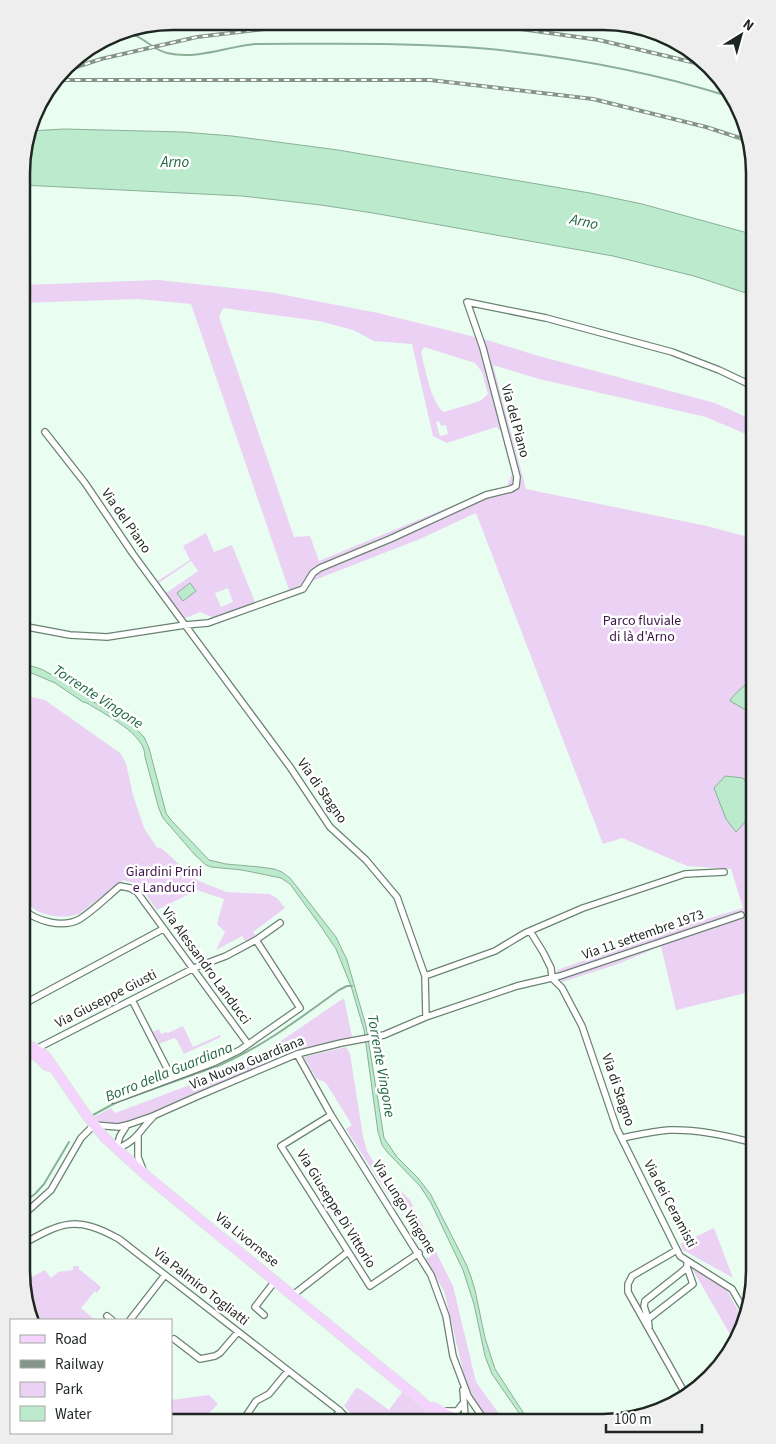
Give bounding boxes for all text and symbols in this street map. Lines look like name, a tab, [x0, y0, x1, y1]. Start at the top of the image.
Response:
north arrow	[716, 10, 766, 60]
text: N	[738, 15, 758, 36]
water label: Arno	[160, 152, 189, 173]
water label: Arno	[567, 209, 600, 235]
street label: Via del Piano	[496, 382, 534, 460]
street label: Via del Piano	[96, 484, 156, 558]
park label: Parco fluviale di là d'Arno	[603, 611, 681, 647]
water label: Torrente Vingone	[49, 660, 147, 734]
street label: Via di Stagno	[292, 754, 352, 828]
park label: Giardini Prini e Landucci	[126, 862, 202, 898]
street label: Via Alessandro Landucci	[157, 903, 255, 1029]
street label: Via 11 settembre 1973	[579, 905, 707, 965]
street label: Via Giuseppe Giusti	[52, 965, 160, 1033]
water label: Torrente Vingone	[362, 1013, 400, 1119]
street label: Via Nuova Guardiana	[187, 1031, 307, 1095]
water label: Borro della Guardiana	[102, 1037, 236, 1107]
street label: Via di Stagno	[596, 1051, 640, 1129]
street label: Via Giuseppe Di Vittorio	[291, 1146, 381, 1272]
street label: Via Lungo Vingone	[367, 1156, 441, 1258]
street label: Via dei Ceramisti	[638, 1157, 702, 1251]
street label: Via Livornese	[211, 1208, 283, 1272]
street label: Via Palmiro Togliatti	[149, 1243, 253, 1331]
legend	[10, 1319, 172, 1434]
text: Road	[55, 1329, 87, 1350]
text: Railway	[55, 1354, 104, 1375]
text: Park	[55, 1379, 84, 1400]
scale bar	[606, 1402, 702, 1434]
text: Water	[55, 1404, 92, 1425]
text: 100 m	[614, 1409, 652, 1430]

